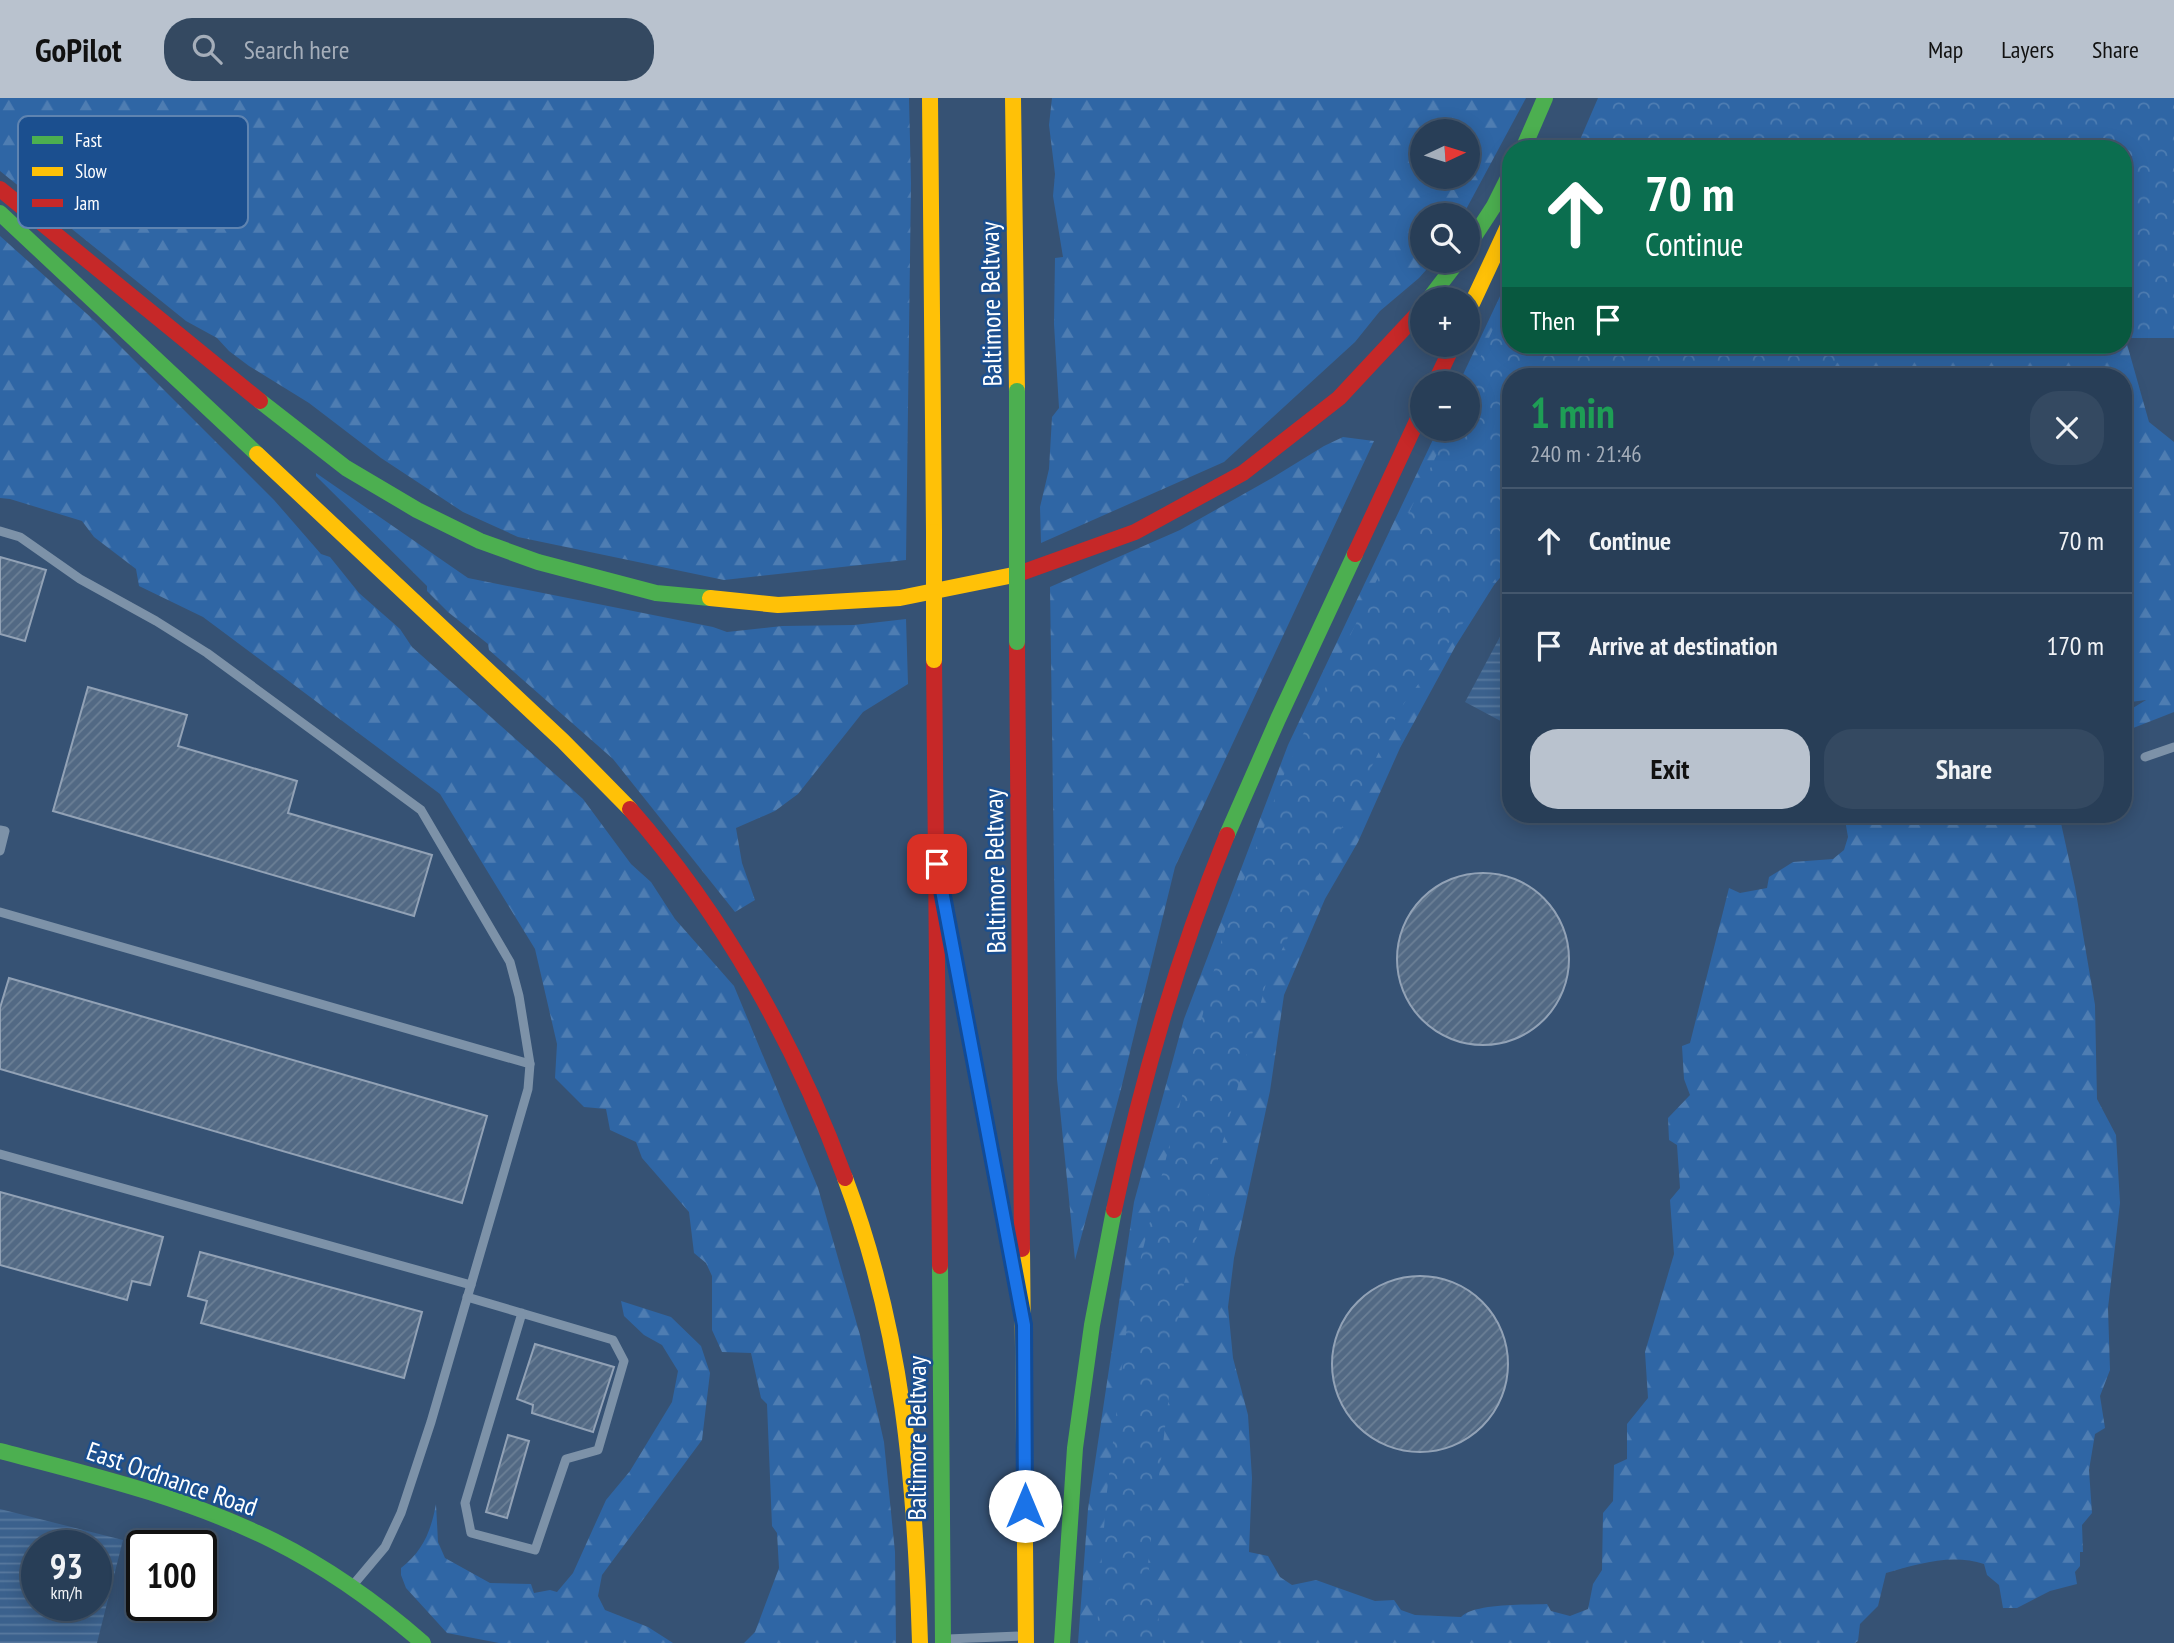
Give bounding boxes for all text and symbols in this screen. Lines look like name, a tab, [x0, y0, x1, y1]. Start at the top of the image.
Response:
search box	[164, 18, 654, 81]
text: GoPilot	[35, 28, 122, 71]
icon: search	[188, 30, 226, 68]
text: Search here	[244, 33, 349, 66]
text: Map	[1928, 34, 1963, 65]
text: Layers	[2001, 34, 2054, 65]
text: Share	[2092, 34, 2139, 65]
legend	[18, 116, 248, 228]
north arrow	[1410, 119, 1480, 189]
map controls	[1410, 119, 1480, 441]
text: Fast	[75, 128, 103, 152]
text: Slow	[75, 159, 108, 183]
text: 70 m	[1645, 161, 1734, 225]
icon: ahead	[1530, 168, 1621, 259]
text: Jam	[74, 191, 100, 215]
button: search	[1410, 203, 1480, 273]
street label: Baltimore Beltway	[973, 221, 1008, 387]
text: Continue	[1645, 223, 1744, 265]
button: +	[1410, 287, 1480, 357]
icon: arrive	[1589, 301, 1627, 339]
text: Then	[1530, 304, 1575, 337]
button: −	[1410, 371, 1480, 441]
text: 1 min	[1530, 385, 1615, 440]
button: close	[2030, 391, 2104, 465]
text: 240 m · 21:46	[1530, 439, 1642, 468]
icon: ahead	[1530, 522, 1568, 560]
text: Continue	[1589, 524, 1671, 557]
text: 70 m	[2058, 524, 2104, 557]
icon: arrive	[1530, 627, 1568, 665]
text: Arrive at destination	[1589, 629, 1778, 662]
text: 170 m	[2046, 629, 2104, 662]
button: Exit	[1530, 729, 1810, 809]
button: Share	[1824, 729, 2104, 809]
street label: Baltimore Beltway	[977, 788, 1012, 954]
pin	[907, 834, 967, 894]
icon: arrive	[918, 845, 956, 883]
street label: Baltimore Beltway	[900, 1355, 933, 1520]
street label: East Ordnance Road	[82, 1434, 262, 1523]
position arrow	[988, 1469, 1062, 1543]
speed limit sign: 100	[126, 1530, 217, 1621]
text: 93	[50, 1543, 83, 1589]
text: km/h	[51, 1581, 82, 1604]

